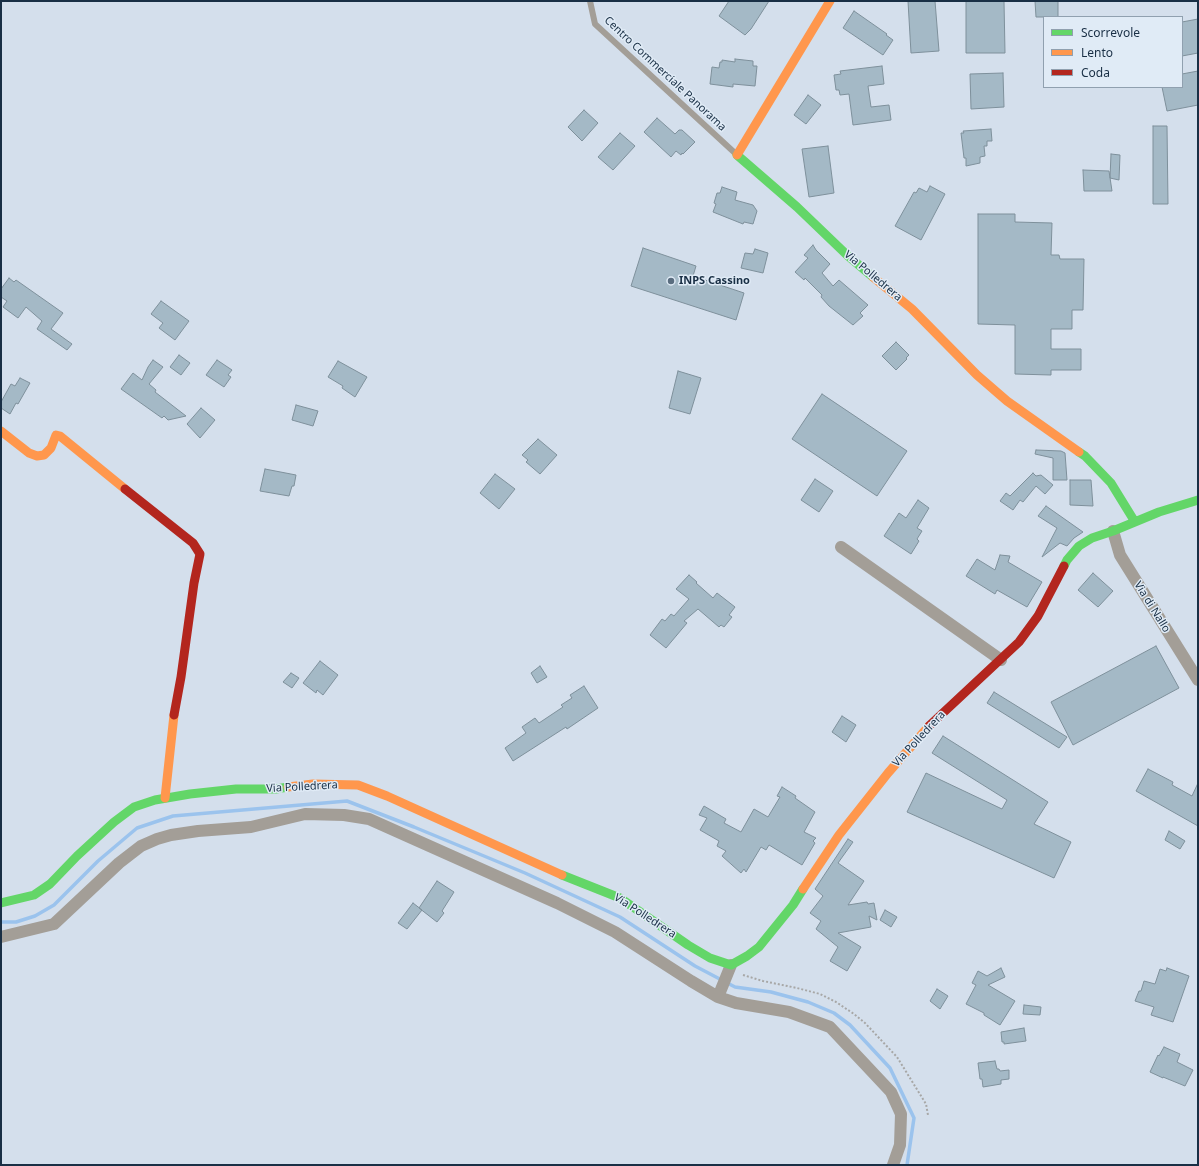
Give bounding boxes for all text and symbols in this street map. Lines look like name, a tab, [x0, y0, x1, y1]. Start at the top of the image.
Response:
street label: Centro Commerciale Panorama	[601, 14, 729, 134]
legend	[1043, 16, 1183, 88]
text: Scorrevole	[1081, 24, 1140, 41]
text: Lento	[1081, 44, 1113, 61]
text: Coda	[1081, 64, 1110, 81]
street label: Via Polledrera	[841, 248, 905, 304]
place label: INPS Cassino	[679, 274, 750, 288]
marker: INPS Cassino	[666, 276, 676, 286]
street label: Via di Nallo	[1131, 579, 1173, 635]
street label: Via Polledrera	[890, 708, 948, 770]
street label: Via Polledrera	[266, 779, 338, 795]
street label: Via Polledrera	[611, 891, 679, 941]

